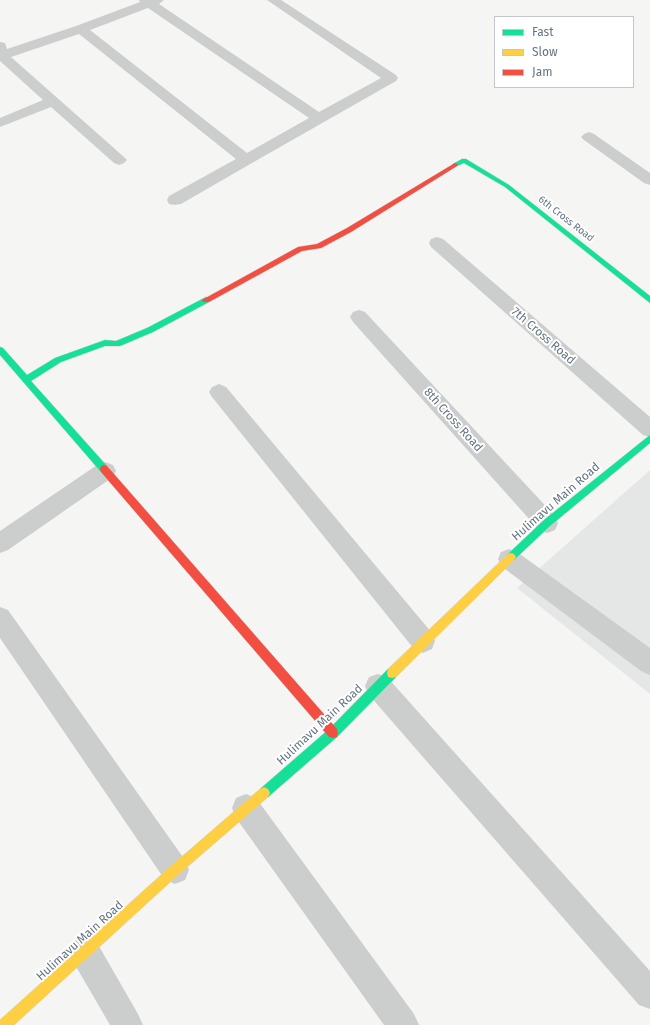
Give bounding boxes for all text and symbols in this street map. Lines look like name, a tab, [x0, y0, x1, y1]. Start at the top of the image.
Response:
legend	[494, 16, 634, 88]
text: Fast	[532, 25, 554, 39]
text: Slow	[532, 45, 558, 59]
text: Jam	[532, 65, 552, 79]
street label: 6th Cross Road	[536, 194, 596, 244]
street label: 7th Cross Road	[508, 304, 578, 368]
street label: 8th Cross Road	[421, 385, 485, 455]
street label: Hulimavu Main Road	[509, 460, 603, 544]
street label: Hulimavu Main Road	[274, 682, 366, 768]
street label: Hulimavu Main Road	[34, 898, 126, 984]

